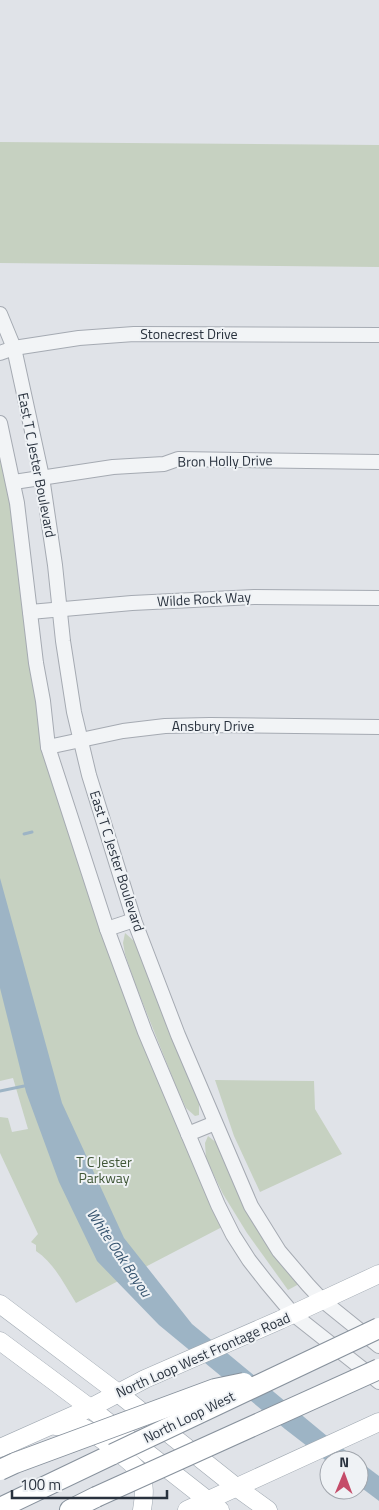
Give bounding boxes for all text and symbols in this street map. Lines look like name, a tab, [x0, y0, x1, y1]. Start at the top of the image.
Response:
street label: Stonecrest Drive	[140, 323, 238, 344]
street label: East T C Jester Boulevard	[13, 391, 62, 539]
street label: Bron Holly Drive	[177, 449, 273, 472]
street label: Wilde Rock Way	[157, 586, 252, 611]
street label: Ansbury Drive	[172, 715, 254, 736]
street label: East T C Jester Boulevard	[85, 788, 150, 934]
park label: T C Jester Parkway	[76, 1151, 132, 1188]
water label: White Oak Bayou	[81, 1204, 158, 1303]
street label: North Loop West Frontage Road	[112, 1307, 293, 1403]
street label: North Loop West	[139, 1385, 238, 1448]
north arrow	[319, 1450, 369, 1500]
text: N	[339, 1451, 349, 1472]
scale bar	[12, 1468, 168, 1500]
text: 100 m	[20, 1473, 61, 1496]

